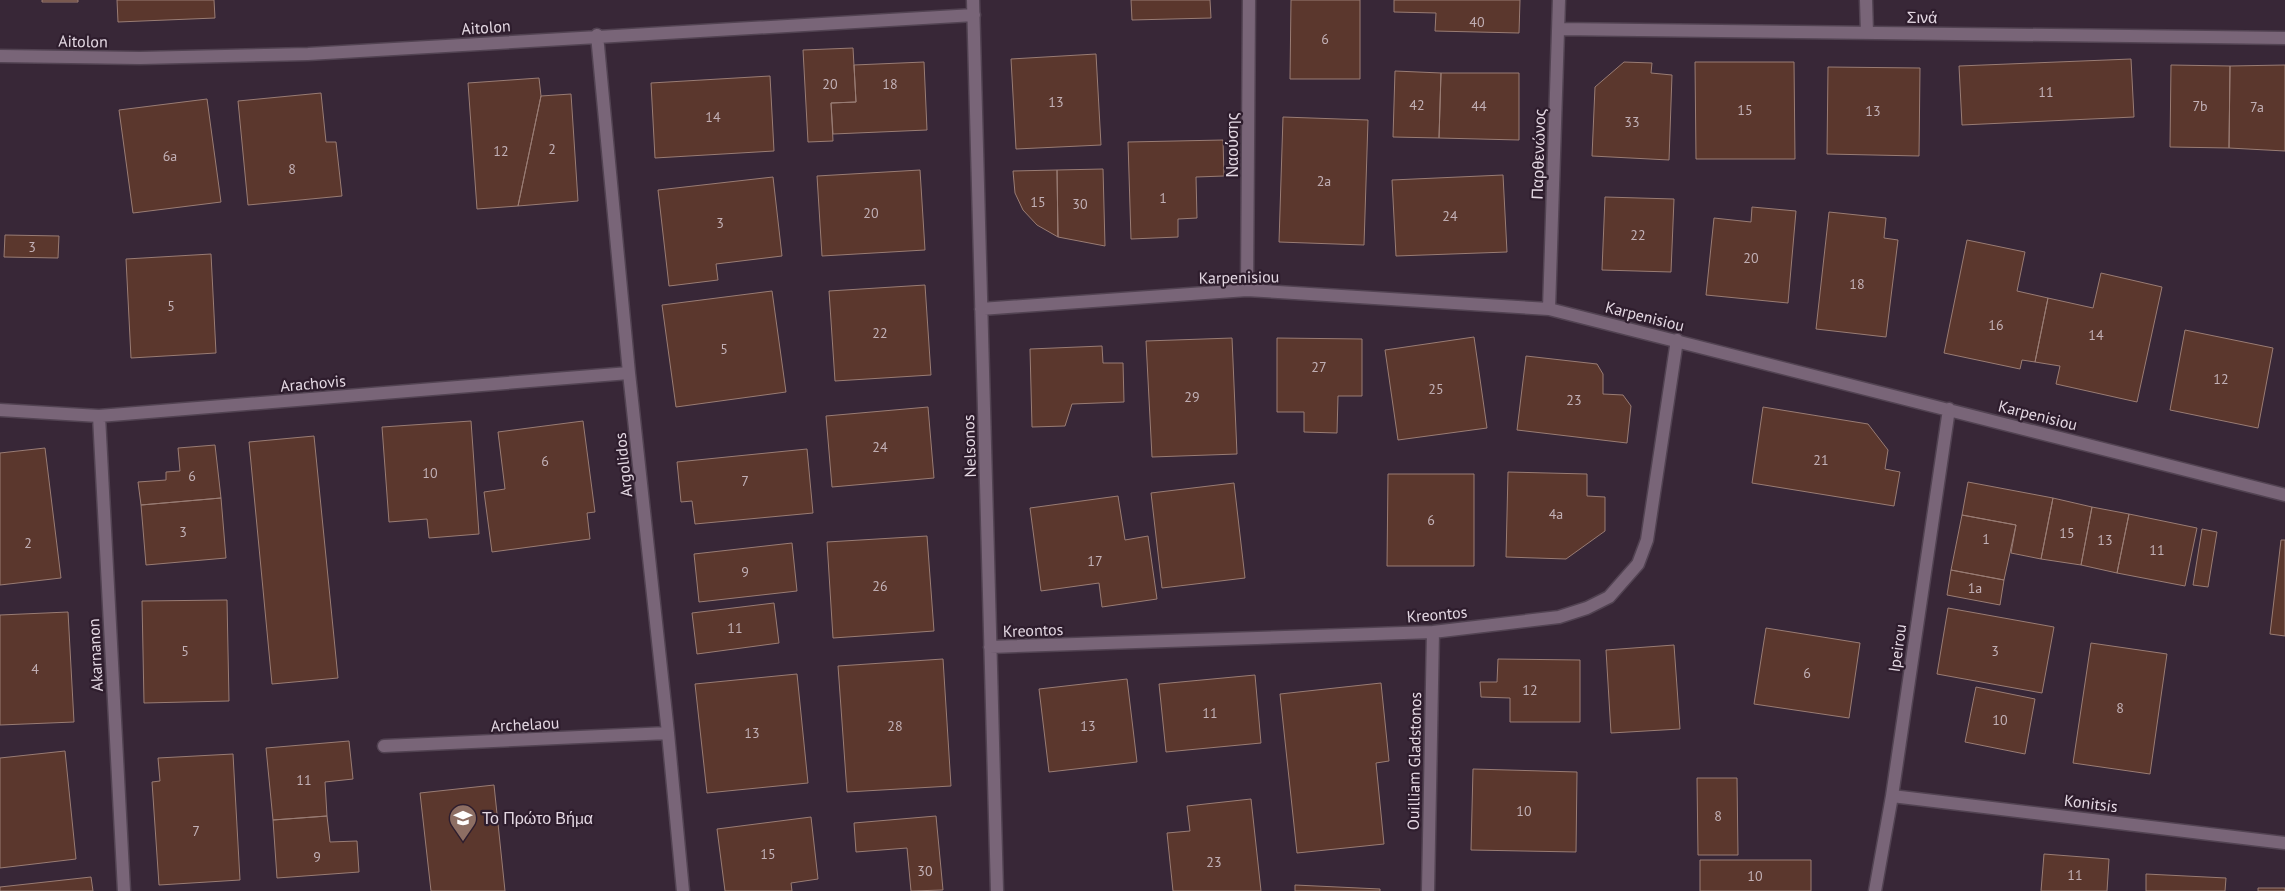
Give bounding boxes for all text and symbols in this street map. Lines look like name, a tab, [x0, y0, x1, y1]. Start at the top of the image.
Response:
street label: Σινά	[1906, 7, 1938, 27]
house number: 40	[1469, 13, 1485, 31]
street label: Aitolon	[461, 15, 511, 39]
house number: 6	[1321, 30, 1329, 48]
street label: Aitolon	[58, 31, 108, 51]
house number: 20	[822, 75, 838, 93]
house number: 18	[882, 75, 898, 93]
house number: 11	[2038, 83, 2054, 101]
house number: 13	[1048, 93, 1064, 111]
house number: 42	[1409, 96, 1425, 114]
house number: 44	[1471, 97, 1487, 115]
house number: 7b	[2192, 97, 2208, 115]
house number: 7a	[2250, 98, 2264, 116]
house number: 15	[1737, 101, 1753, 119]
house number: 13	[1865, 102, 1881, 120]
house number: 14	[705, 108, 721, 126]
street label: Παρθενώνος	[1526, 108, 1550, 200]
street label: Ναούσης	[1222, 112, 1242, 177]
house number: 33	[1624, 113, 1640, 131]
house number: 2	[548, 140, 556, 158]
house number: 12	[493, 142, 509, 160]
house number: 6a	[163, 147, 177, 165]
house number: 8	[288, 160, 296, 178]
house number: 2a	[1317, 172, 1331, 190]
house number: 1	[1159, 189, 1167, 207]
house number: 15	[1030, 193, 1046, 211]
house number: 30	[1072, 195, 1088, 213]
house number: 20	[863, 204, 879, 222]
house number: 24	[1442, 207, 1458, 225]
house number: 3	[716, 214, 724, 232]
house number: 22	[1630, 226, 1646, 244]
house number: 3	[28, 238, 36, 256]
house number: 20	[1743, 249, 1759, 267]
street label: Karpenisiou	[1198, 266, 1280, 288]
house number: 18	[1849, 275, 1865, 293]
house number: 5	[167, 297, 175, 315]
street label: Karpenisiou	[1603, 297, 1687, 335]
house number: 16	[1988, 316, 2004, 334]
house number: 22	[872, 324, 888, 342]
house number: 14	[2088, 326, 2104, 344]
house number: 5	[720, 340, 728, 358]
house number: 27	[1311, 358, 1327, 376]
street label: Arachovis	[279, 370, 347, 396]
house number: 12	[2213, 370, 2229, 388]
house number: 25	[1428, 380, 1444, 398]
house number: 29	[1184, 388, 1200, 406]
house number: 23	[1566, 391, 1582, 409]
street label: Karpenisiou	[1996, 396, 2080, 434]
street label: Nelsonos	[958, 414, 980, 478]
street label: Argolidos	[610, 431, 636, 498]
house number: 24	[872, 438, 888, 456]
house number: 21	[1813, 451, 1829, 469]
house number: 6	[541, 452, 549, 470]
house number: 10	[422, 464, 438, 482]
house number: 6	[188, 467, 196, 485]
house number: 7	[741, 472, 749, 490]
house number: 4a	[1549, 505, 1563, 523]
house number: 6	[1427, 511, 1435, 529]
house number: 3	[179, 523, 187, 541]
house number: 15	[2059, 524, 2075, 542]
house number: 1	[1982, 530, 1990, 548]
house number: 13	[2097, 531, 2113, 549]
house number: 2	[24, 534, 32, 552]
house number: 11	[2149, 541, 2165, 559]
house number: 17	[1087, 552, 1103, 570]
house number: 9	[741, 563, 749, 581]
house number: 26	[872, 577, 888, 595]
house number: 1a	[1968, 579, 1982, 597]
street label: Kreontos	[1406, 601, 1468, 627]
street label: Akarnanon	[83, 618, 107, 692]
house number: 11	[727, 619, 743, 637]
street label: Kreontos	[1002, 619, 1064, 641]
street label: Ipeirou	[1884, 623, 1910, 673]
house number: 5	[181, 642, 189, 660]
house number: 3	[1991, 642, 1999, 660]
house number: 4	[31, 660, 39, 678]
house number: 6	[1803, 664, 1811, 682]
house number: 12	[1522, 681, 1538, 699]
street label: Ouilliam Gladstonos	[1403, 691, 1425, 830]
house number: 8	[2116, 699, 2124, 717]
house number: 11	[1202, 704, 1218, 722]
house number: 10	[1992, 711, 2008, 729]
street label: Archelaou	[490, 712, 560, 736]
house number: 28	[887, 717, 903, 735]
house number: 13	[1080, 717, 1096, 735]
house number: 13	[744, 724, 760, 742]
house number: 11	[296, 771, 312, 789]
street label: Konitsis	[2063, 790, 2119, 816]
house number: 10	[1516, 802, 1532, 820]
school or university icon: Το Πρώτο Βήμα	[448, 803, 478, 842]
house number: 8	[1714, 807, 1722, 825]
place label: Το Πρώτο Βήμα	[482, 808, 593, 828]
house number: 7	[192, 822, 200, 840]
house number: 15	[760, 845, 776, 863]
house number: 9	[313, 848, 321, 866]
house number: 23	[1206, 853, 1222, 871]
house number: 30	[917, 862, 933, 880]
house number: 11	[2067, 866, 2083, 884]
house number: 10	[1747, 867, 1763, 885]

